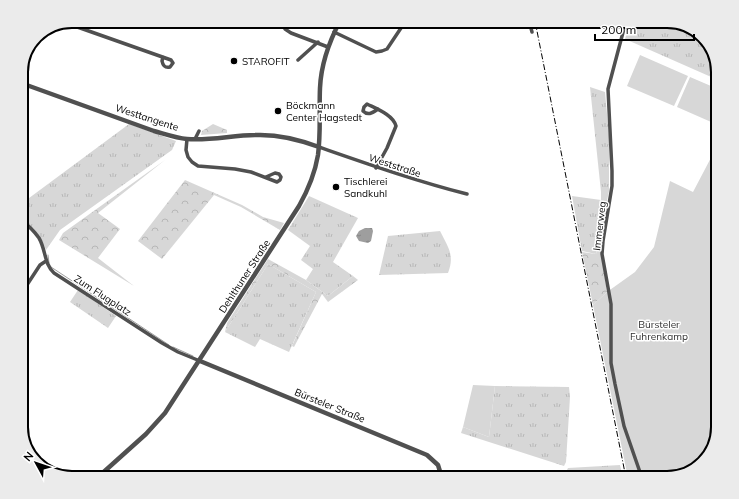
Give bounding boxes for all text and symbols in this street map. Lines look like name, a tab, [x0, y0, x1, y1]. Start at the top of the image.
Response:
scale bar	[595, 16, 694, 42]
text: 200 m	[601, 22, 636, 37]
place label: STAROFIT	[242, 55, 290, 68]
marker: STAROFIT	[229, 56, 239, 66]
place label: Böckmann Center Hagstedt	[286, 99, 362, 124]
street label: Westtangente	[114, 101, 180, 134]
marker: Böckmann Center Hagstedt	[273, 106, 283, 116]
street label: Weststraße	[367, 151, 423, 180]
place label: Tischlerei Sandkuhl	[344, 175, 387, 200]
marker: Tischlerei Sandkuhl	[331, 182, 341, 192]
street label: Immerweg	[590, 201, 609, 251]
street label: Dehlthuner Straße	[216, 237, 273, 315]
street label: Zum Flugplatz	[72, 272, 134, 319]
park label: Bürsteler Fuhrenkamp	[630, 318, 688, 343]
street label: Bürsteler Straße	[293, 385, 367, 426]
north arrow	[16, 443, 56, 483]
text: N	[20, 449, 36, 464]

